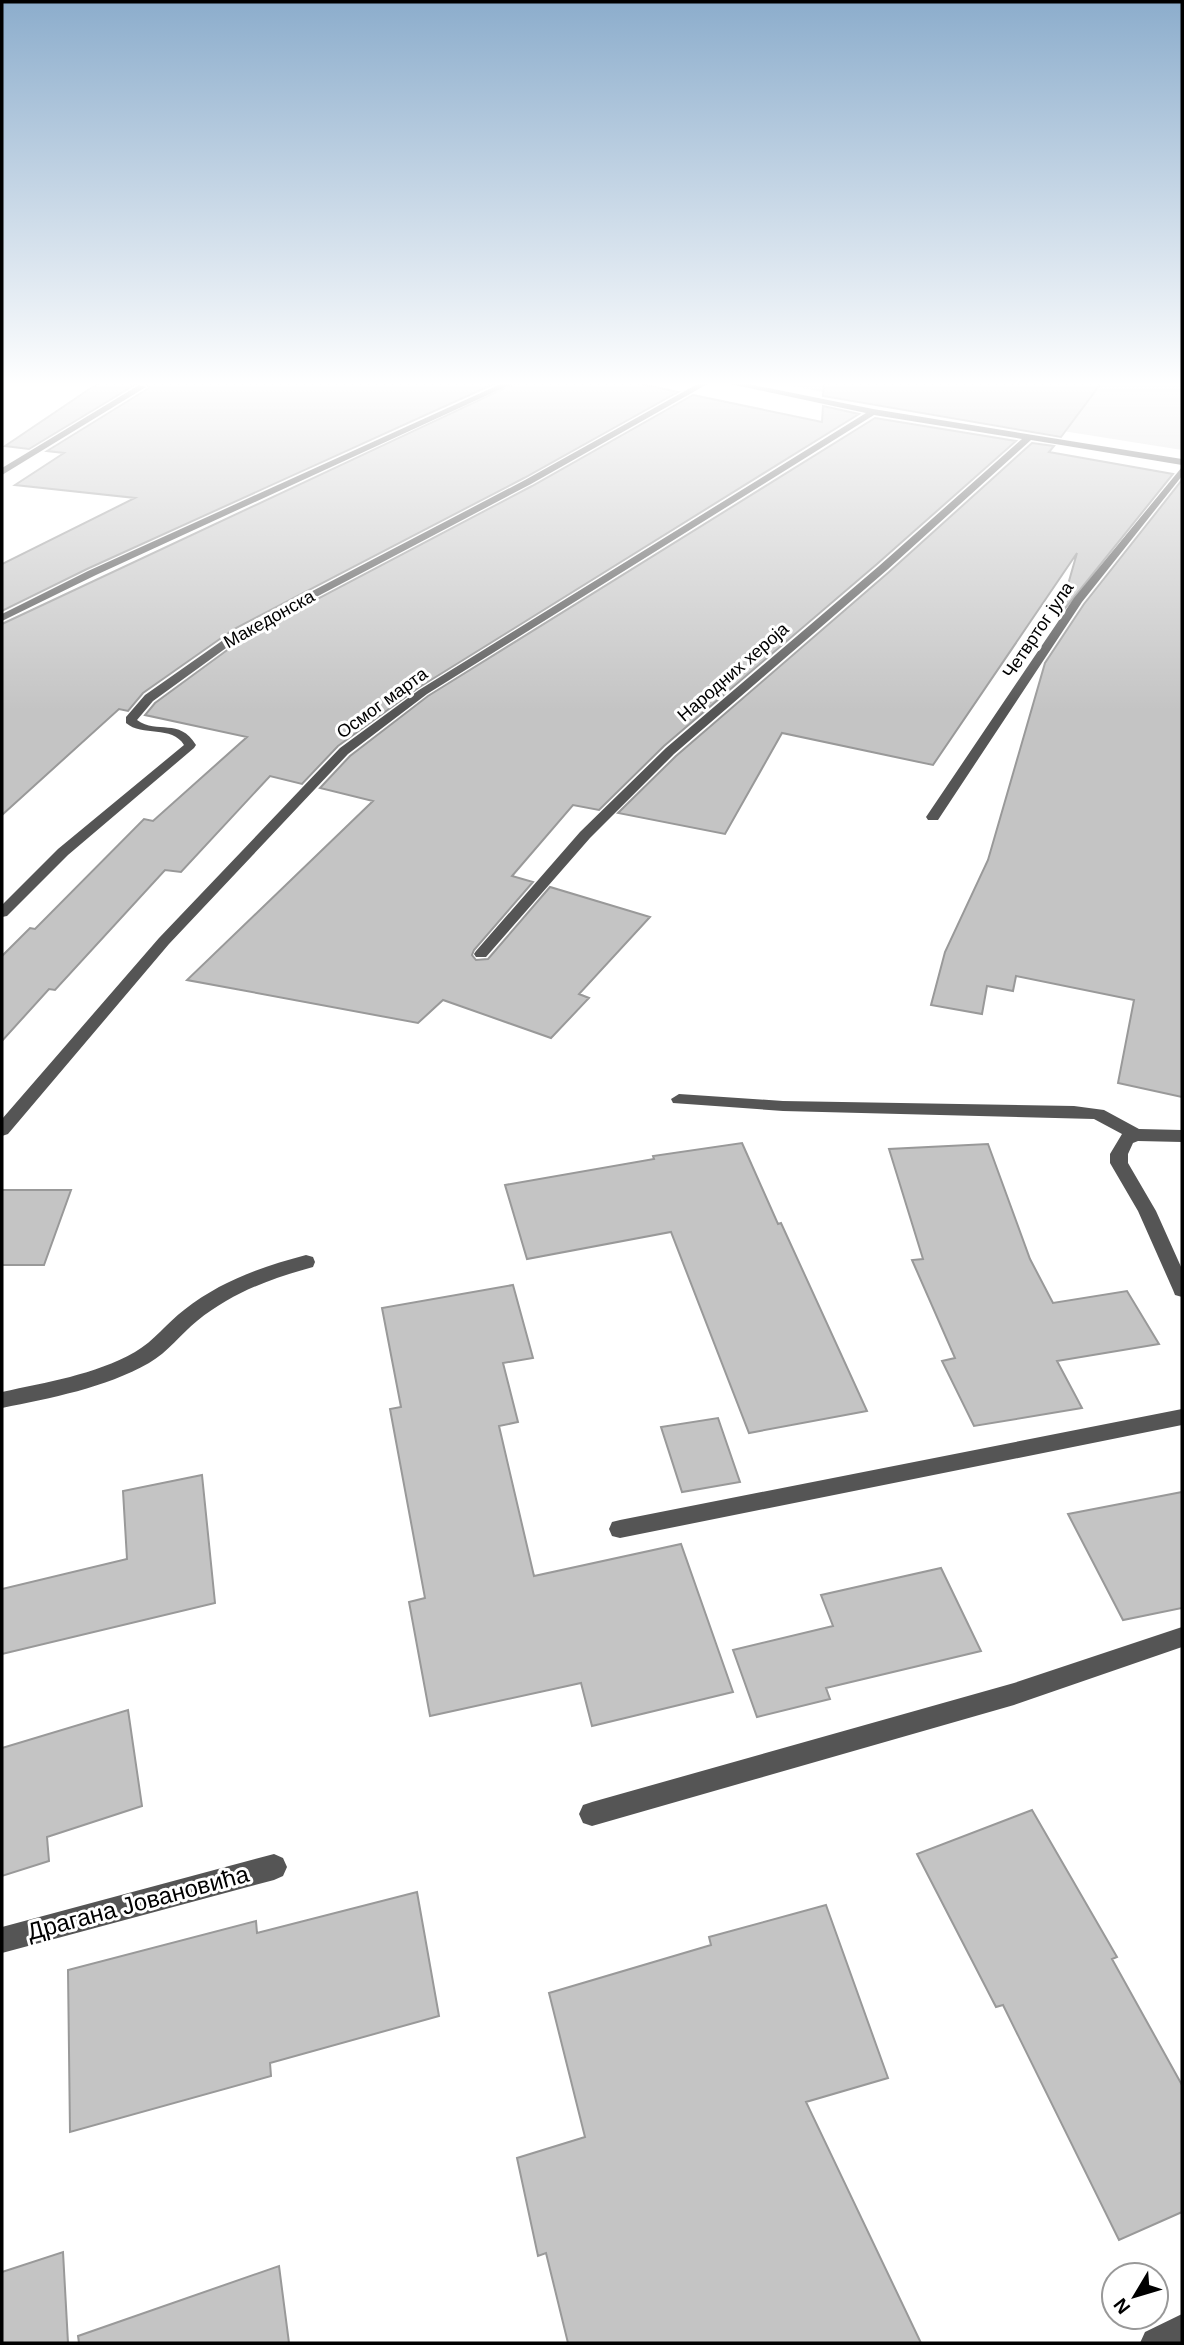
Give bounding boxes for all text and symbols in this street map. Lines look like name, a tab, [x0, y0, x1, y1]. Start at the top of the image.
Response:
street label: Четвртог јула	[999, 577, 1078, 682]
street label: Македонска	[220, 585, 319, 652]
street label: Народних хероја	[674, 618, 793, 725]
street label: Осмог марта	[333, 663, 432, 743]
street label: Драгана Јовановића	[24, 1860, 252, 1945]
north arrow	[1100, 2261, 1170, 2331]
text: N	[1109, 2294, 1134, 2318]

